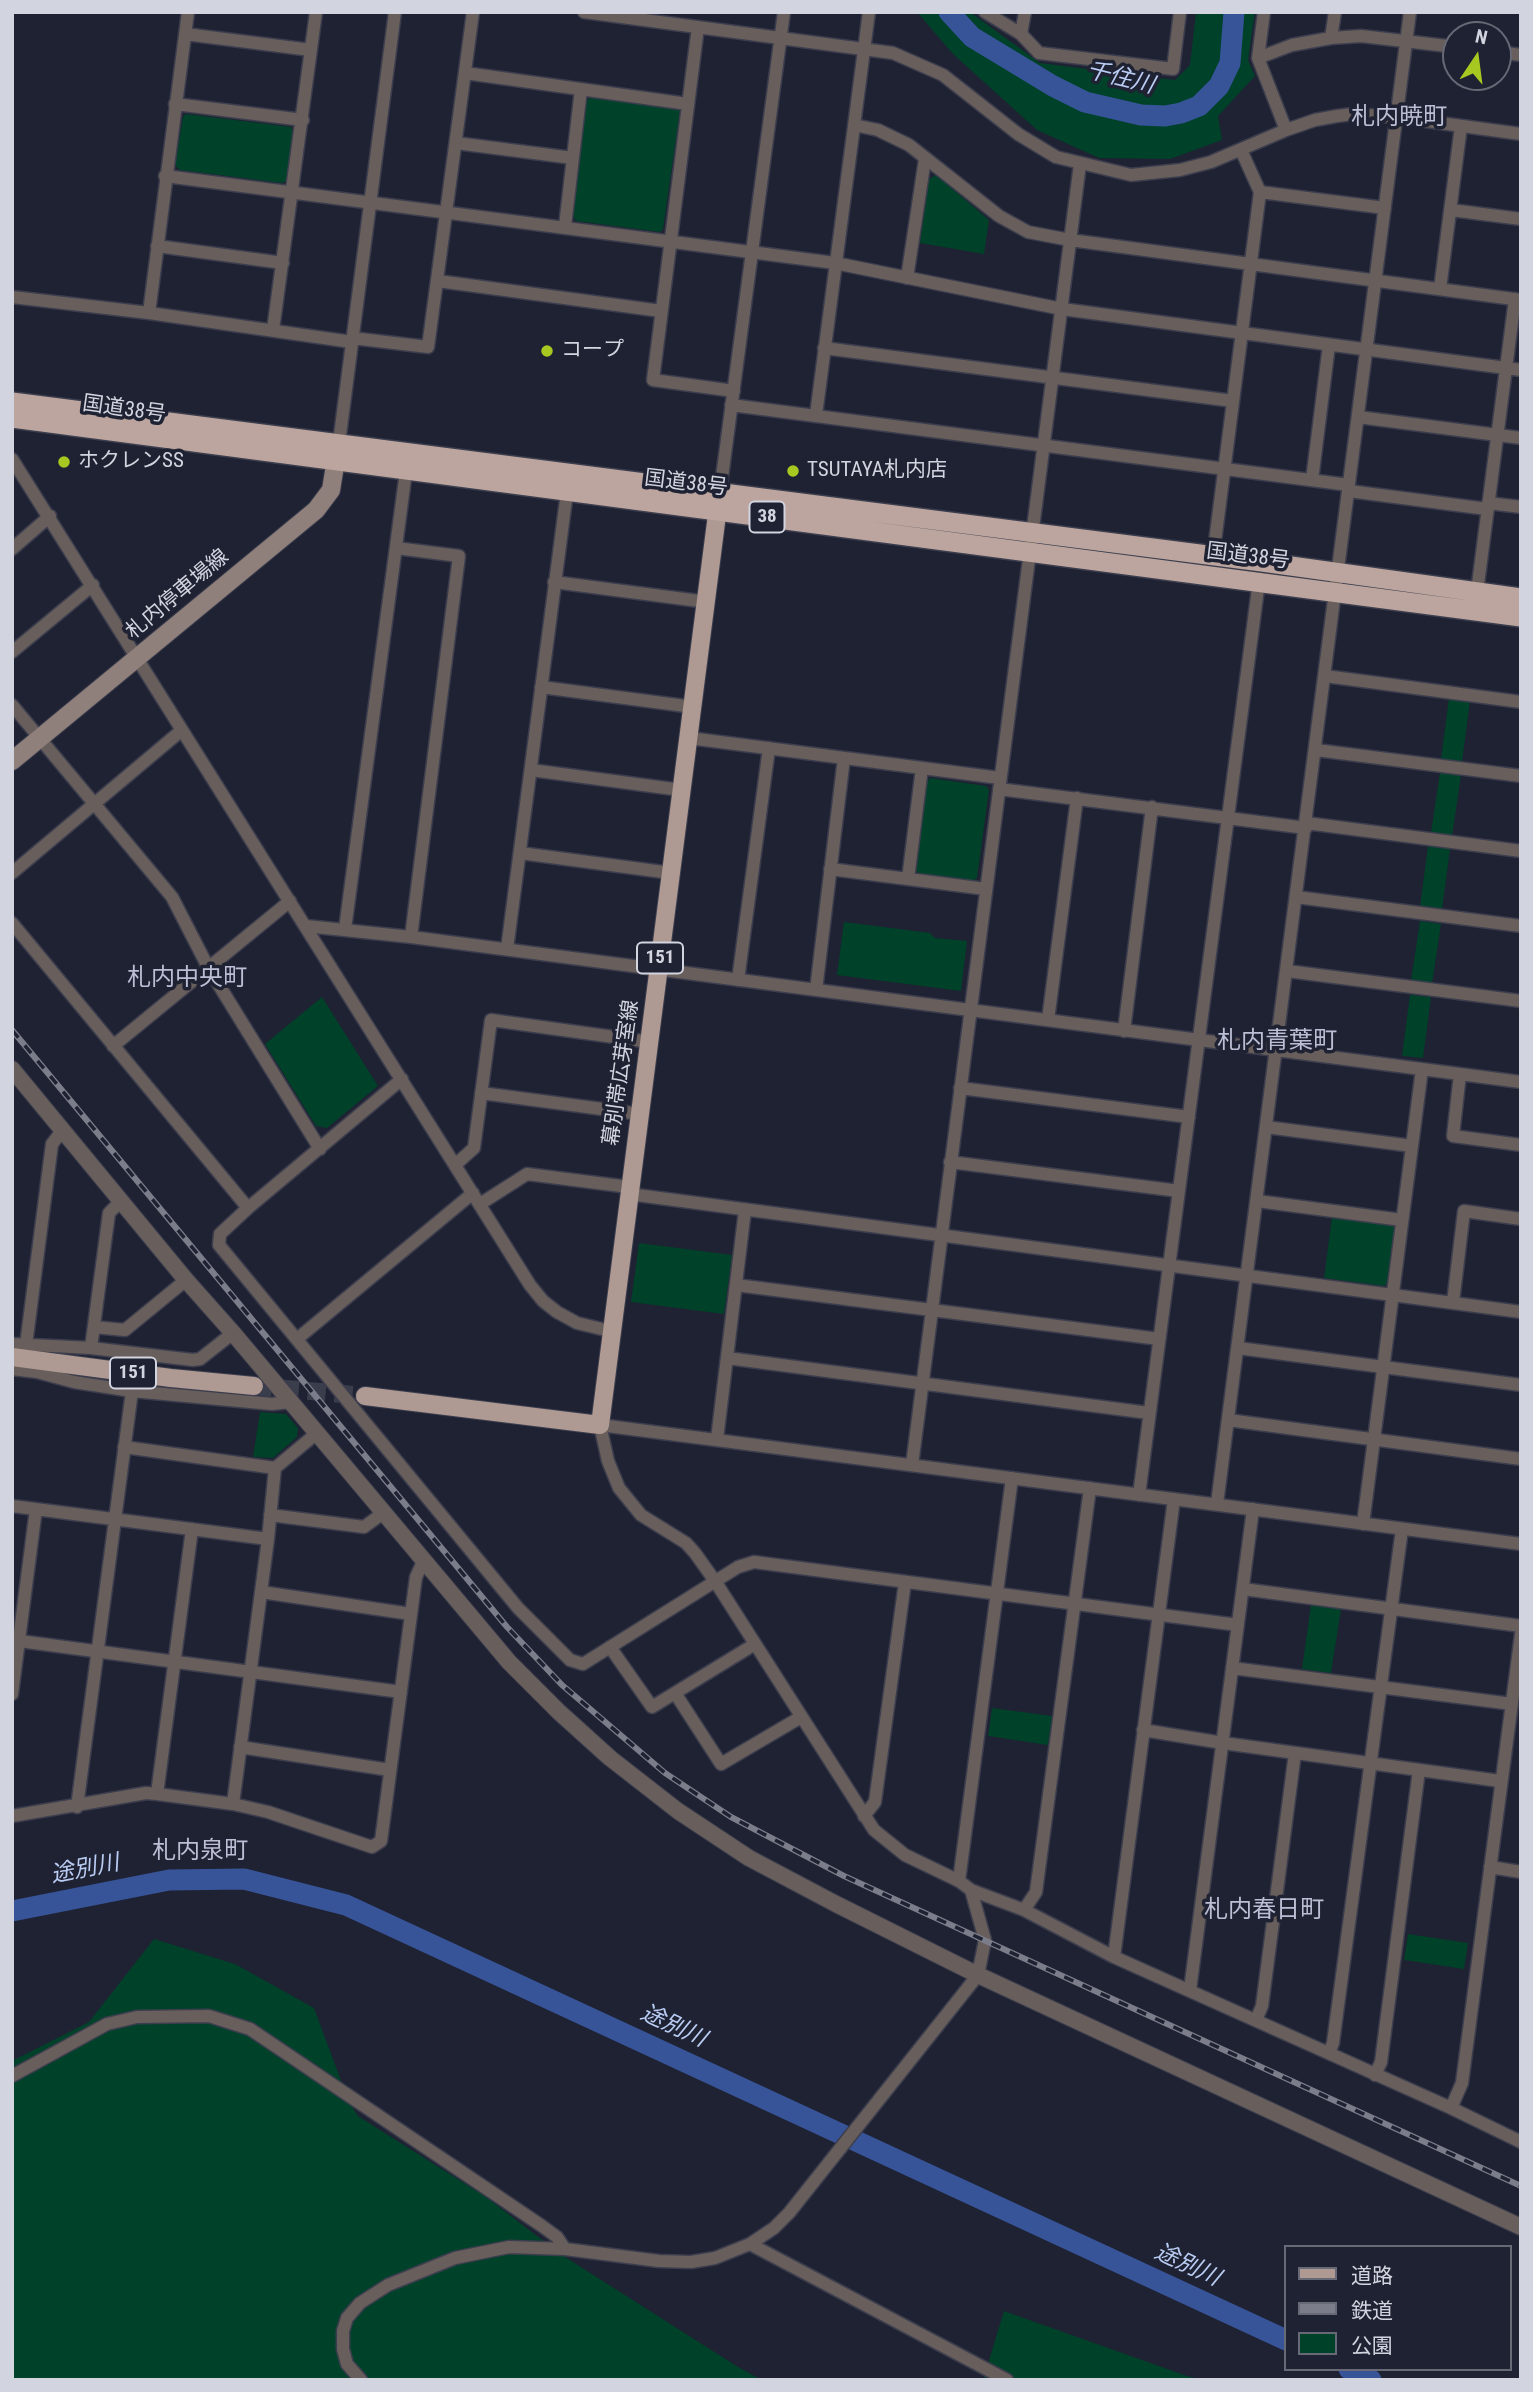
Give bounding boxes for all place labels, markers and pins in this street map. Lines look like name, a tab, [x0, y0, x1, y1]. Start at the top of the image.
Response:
place label: コープ	[561, 338, 624, 364]
marker: コープ	[539, 343, 555, 359]
place label: ホクレンSS	[78, 449, 184, 475]
marker: ホクレンSS	[56, 454, 72, 470]
place label: TSUTAYA札内店	[807, 458, 947, 484]
marker: TSUTAYA札内店	[785, 463, 801, 479]

